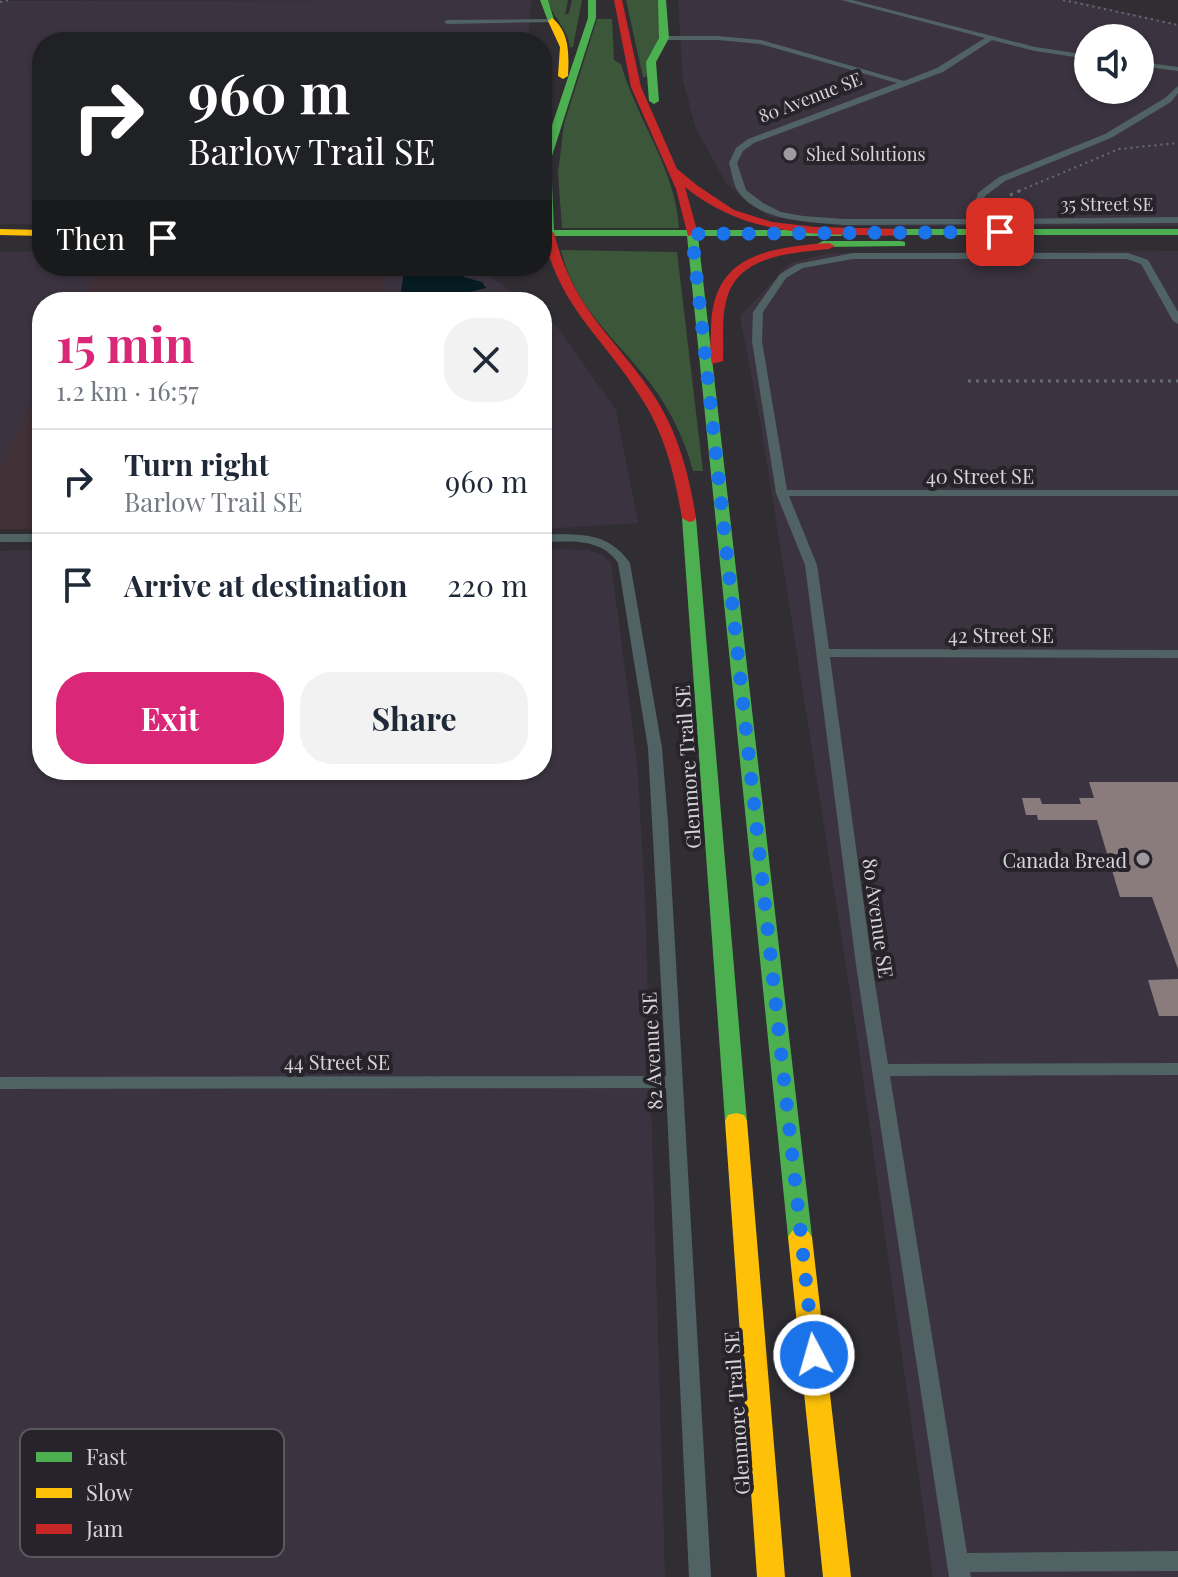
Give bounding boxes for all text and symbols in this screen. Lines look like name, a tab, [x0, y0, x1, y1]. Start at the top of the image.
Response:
map controls	[1074, 24, 1154, 104]
button: sound	[1074, 24, 1154, 104]
text: 960 m	[188, 54, 350, 129]
icon: right	[56, 64, 160, 168]
street label: 80 Avenue SE	[755, 66, 865, 128]
text: Barlow Trail SE	[188, 126, 435, 174]
place label: Shed Solutions	[806, 142, 926, 166]
marker: Shed Solutions	[781, 145, 799, 163]
street label: 35 Street SE	[1060, 192, 1154, 216]
pin	[966, 198, 1034, 266]
icon: arrive	[978, 210, 1022, 254]
icon: arrive	[141, 216, 185, 260]
text: Then	[56, 218, 125, 258]
text: 15 min	[56, 311, 194, 375]
button: close	[444, 318, 528, 402]
text: 1.2 km · 16:57	[56, 373, 199, 408]
text: Turn right	[124, 444, 269, 484]
icon: right	[56, 459, 100, 503]
text: 960 m	[445, 461, 528, 501]
street label: 40 Street SE	[926, 462, 1034, 489]
text: Barlow Trail SE	[124, 484, 303, 519]
icon: arrive	[56, 563, 100, 607]
text: Arrive at destination	[124, 565, 407, 605]
text: 220 m	[447, 565, 528, 605]
street label: 42 Street SE	[948, 621, 1054, 648]
button: Exit	[56, 672, 284, 764]
button: Share	[300, 672, 528, 764]
street label: Glenmore Trail SE	[668, 684, 706, 850]
place label: Canada Bread	[1003, 846, 1127, 873]
marker: Canada Bread	[1134, 850, 1152, 868]
street label: 80 Avenue SE	[857, 856, 901, 980]
street label: 82 Avenue SE	[634, 991, 668, 1111]
street label: 44 Street SE	[284, 1048, 390, 1075]
position arrow	[772, 1313, 856, 1397]
street label: Glenmore Trail SE	[717, 1330, 755, 1496]
legend	[20, 1429, 284, 1557]
text: Fast	[86, 1441, 128, 1471]
text: Slow	[86, 1477, 133, 1507]
text: Jam	[85, 1513, 124, 1543]

